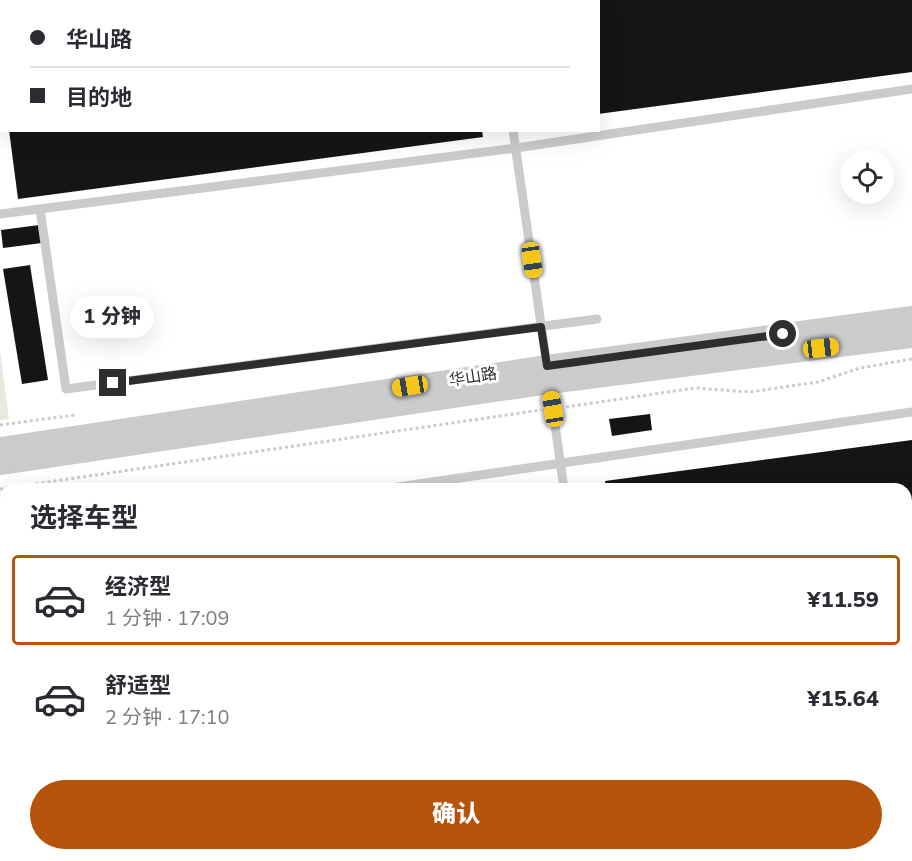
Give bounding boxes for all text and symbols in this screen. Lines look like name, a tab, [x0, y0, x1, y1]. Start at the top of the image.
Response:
text: 华山路	[66, 25, 132, 55]
text: 目的地	[66, 83, 132, 113]
map controls	[840, 150, 894, 204]
button: locate	[840, 150, 894, 204]
car	[521, 241, 543, 279]
callout: 1 分钟	[71, 296, 155, 338]
text: 1 分钟	[83, 303, 141, 330]
route start	[769, 320, 796, 347]
car	[802, 337, 840, 359]
street label: 华山路	[448, 362, 498, 392]
route end	[99, 369, 126, 396]
car	[391, 374, 429, 398]
car	[541, 390, 565, 428]
text: 选择车型	[30, 500, 138, 537]
text: 经济型	[105, 572, 171, 602]
icon: car	[33, 573, 87, 627]
text: ¥11.59	[807, 585, 879, 615]
text: 1 分钟 · 17:09	[105, 605, 230, 632]
text: 舒适型	[105, 671, 171, 701]
icon: car	[33, 672, 87, 726]
text: ¥15.64	[807, 684, 879, 714]
text: 2 分钟 · 17:10	[105, 704, 230, 731]
button: 确认	[30, 780, 882, 849]

